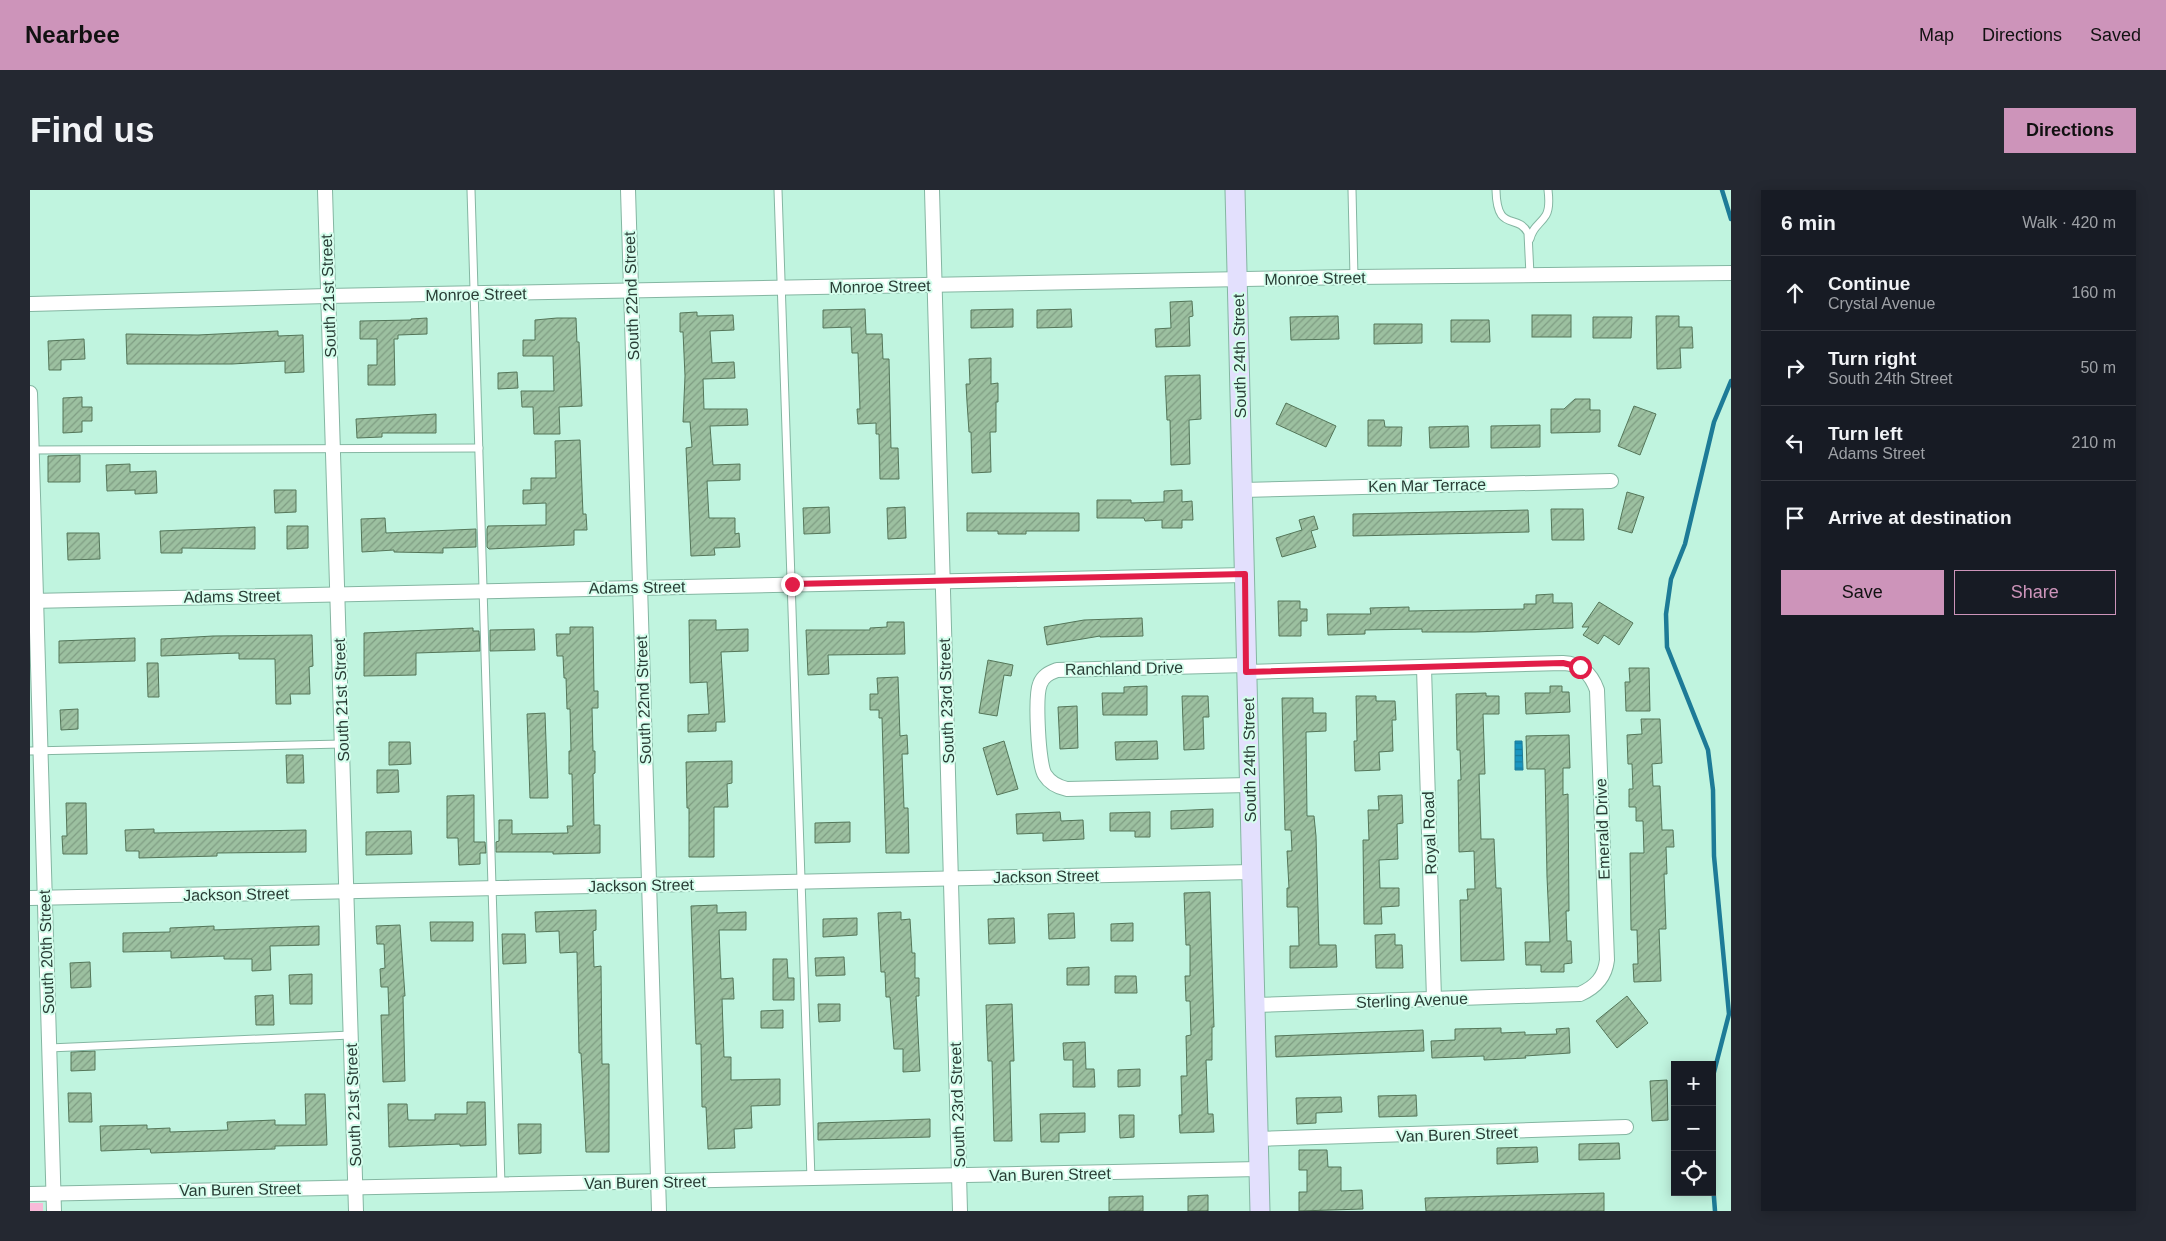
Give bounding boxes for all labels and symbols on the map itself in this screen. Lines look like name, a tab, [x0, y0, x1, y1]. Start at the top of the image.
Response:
street label: South 22nd Street	[621, 231, 642, 361]
street label: South 21st Street	[318, 233, 339, 358]
street label: Monroe Street	[1264, 269, 1366, 288]
street label: Monroe Street	[829, 277, 931, 296]
street label: Monroe Street	[425, 285, 527, 304]
street label: South 24th Street	[1230, 293, 1249, 418]
street label: Ken Mar Terrace	[1368, 476, 1486, 495]
route end	[781, 573, 804, 596]
street label: Adams Street	[588, 578, 686, 597]
street label: Adams Street	[183, 587, 281, 606]
street label: South 22nd Street	[633, 635, 654, 765]
street label: South 21st Street	[331, 637, 352, 762]
street label: South 23rd Street	[936, 637, 957, 764]
route start	[1569, 656, 1592, 679]
street label: Ranchland Drive	[1065, 659, 1183, 678]
street label: South 24th Street	[1240, 697, 1259, 822]
street label: Emerald Drive	[1592, 778, 1613, 880]
street label: Royal Road	[1420, 791, 1439, 875]
street label: Jackson Street	[993, 867, 1100, 886]
street label: Jackson Street	[588, 876, 695, 895]
street label: Jackson Street	[183, 885, 290, 904]
street label: South 20th Street	[36, 889, 57, 1015]
street label: Sterling Avenue	[1356, 990, 1468, 1011]
street label: South 23rd Street	[947, 1041, 968, 1168]
street label: South 21st Street	[343, 1042, 364, 1167]
street label: Van Buren Street	[1396, 1124, 1519, 1145]
street label: Van Buren Street	[989, 1165, 1111, 1184]
street label: Van Buren Street	[584, 1173, 706, 1192]
street label: Van Buren Street	[179, 1180, 301, 1199]

